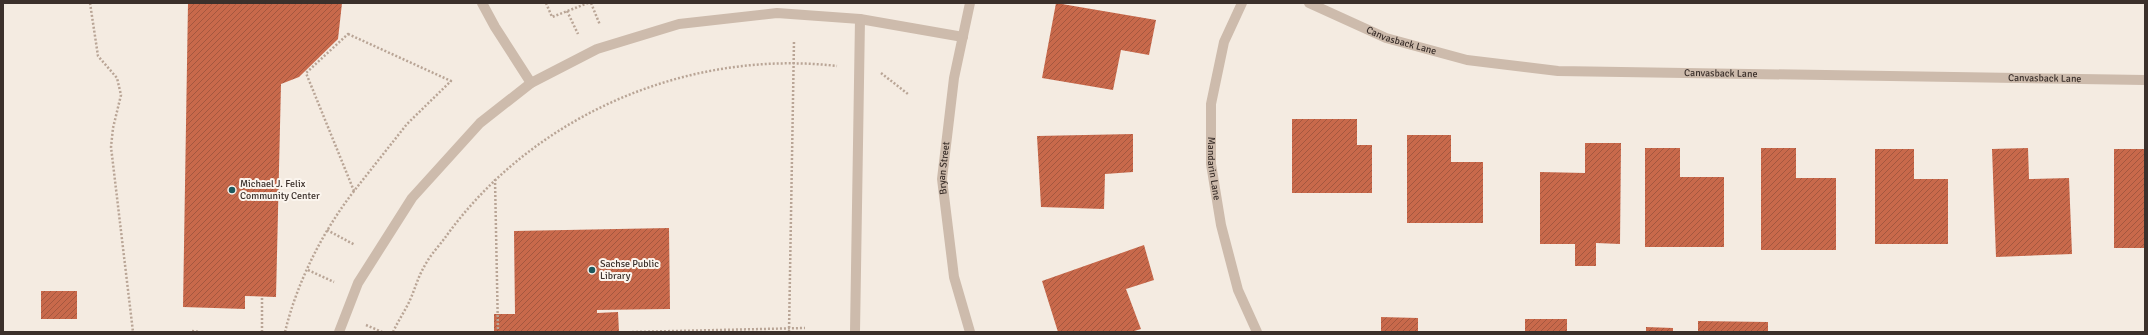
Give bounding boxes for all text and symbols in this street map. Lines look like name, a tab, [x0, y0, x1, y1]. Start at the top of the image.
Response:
street label: Canvasback Lane	[1364, 24, 1438, 57]
street label: Canvasback Lane	[1684, 67, 1758, 80]
street label: Canvasback Lane	[2008, 72, 2082, 85]
street label: Mandarin Lane	[1205, 137, 1223, 201]
street label: Bryan Street	[936, 140, 952, 195]
place label: Michael J. Felix Community Center	[240, 178, 320, 202]
marker: Michael J. Felix Community Center	[227, 185, 237, 195]
place label: Sachse Public Library	[600, 258, 659, 282]
marker: Sachse Public Library	[587, 265, 597, 275]

